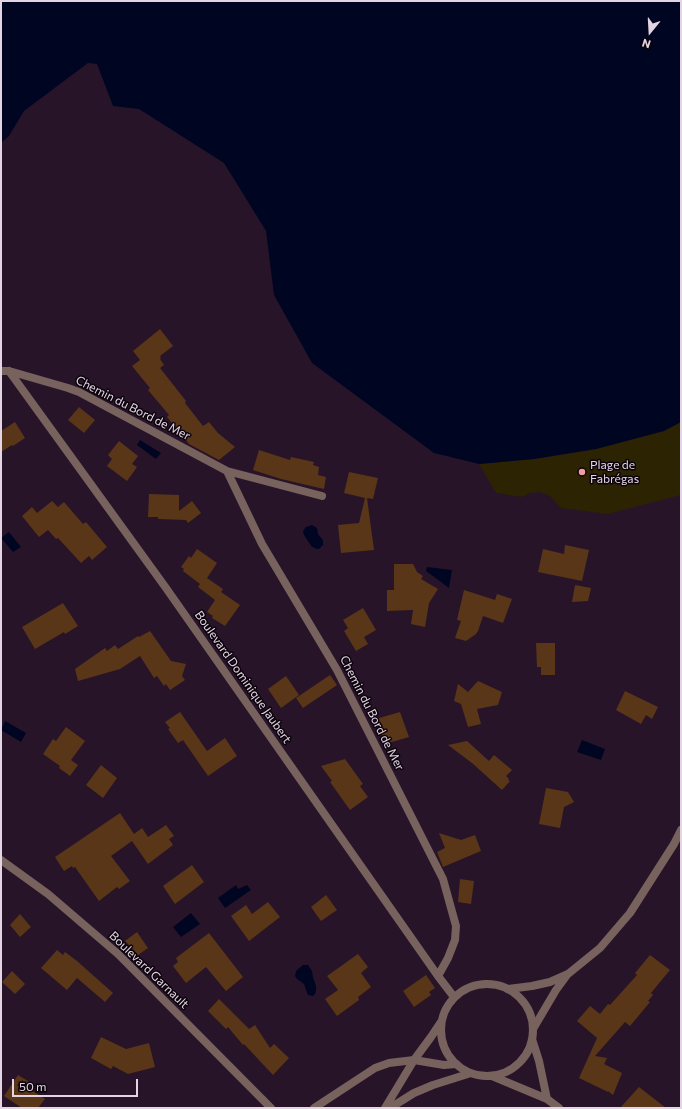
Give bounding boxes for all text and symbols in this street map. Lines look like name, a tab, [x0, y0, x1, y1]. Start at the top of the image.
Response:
north arrow	[630, 12, 670, 52]
text: N	[640, 36, 652, 51]
street label: Chemin du Bord de Mer	[73, 373, 193, 443]
place label: Plage de Fabrégas	[590, 458, 639, 486]
marker: Plage de Fabrégas	[577, 467, 587, 477]
street label: Boulevard Dominique Jaubert	[192, 608, 294, 746]
street label: Chemin du Bord de Mer	[337, 653, 407, 773]
street label: Boulevard Garnault	[106, 928, 192, 1012]
scale bar	[14, 1071, 140, 1097]
text: 50 m	[19, 1079, 47, 1093]

